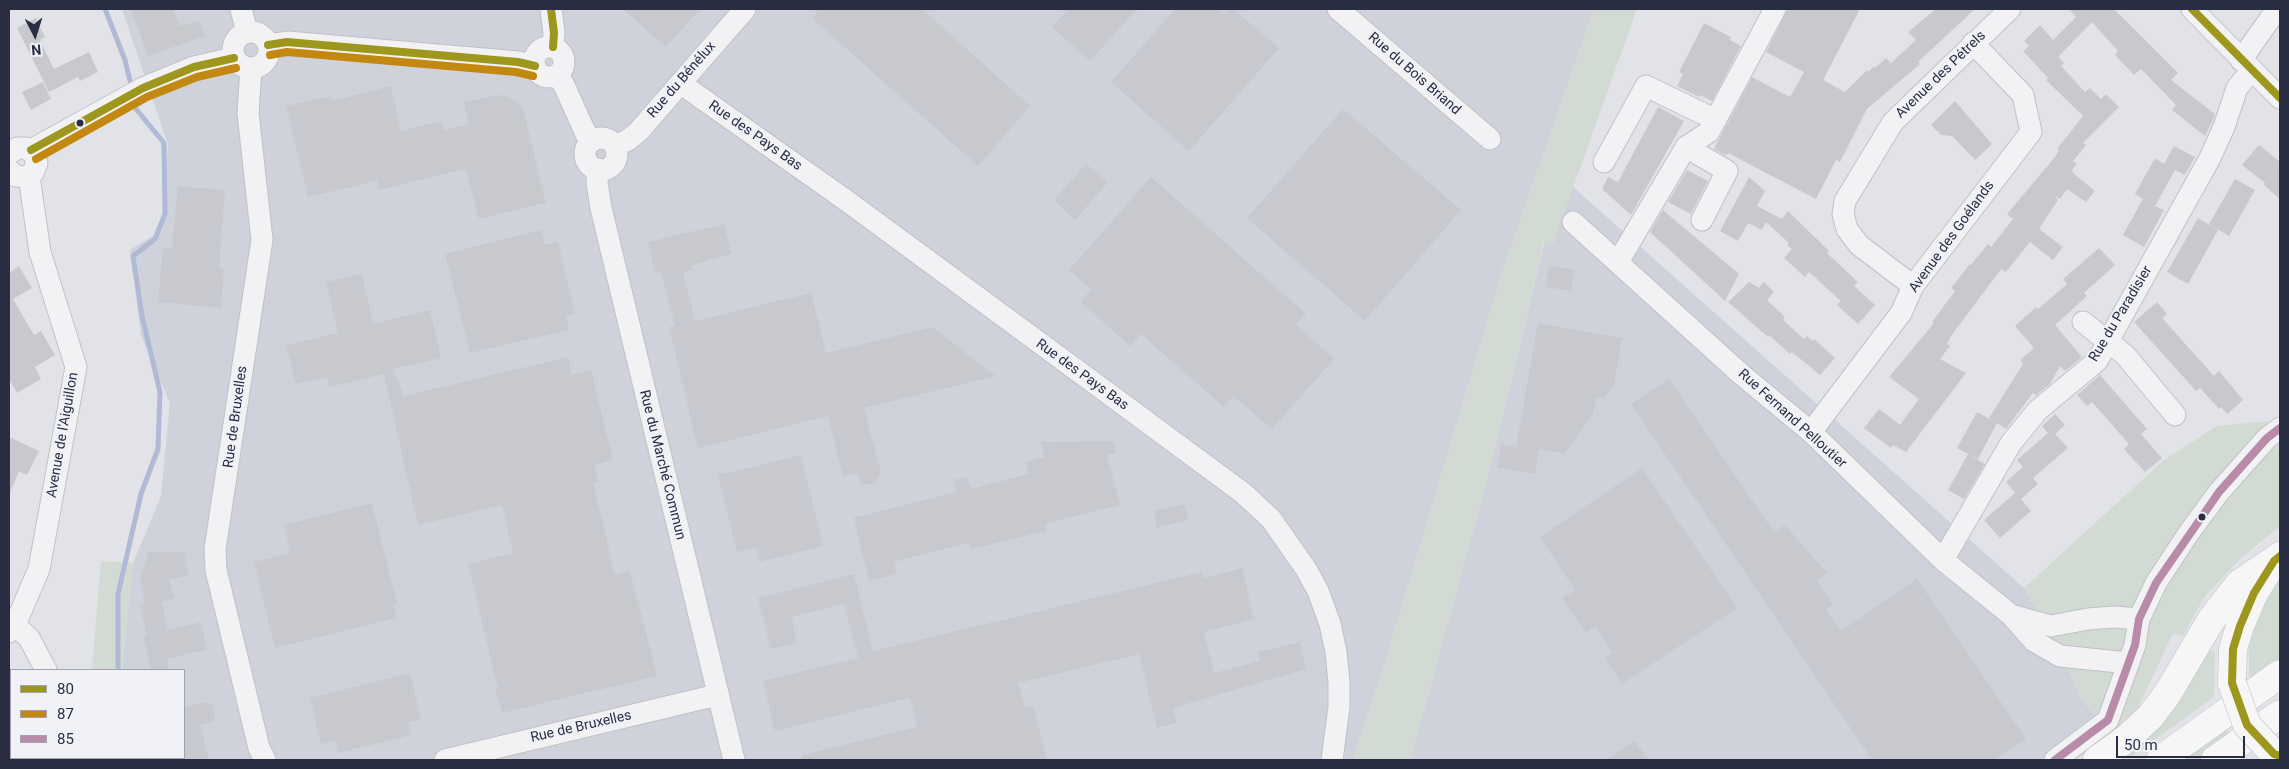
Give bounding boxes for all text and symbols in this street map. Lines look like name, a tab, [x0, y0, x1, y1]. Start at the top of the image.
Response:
north arrow	[10, 10, 60, 60]
street label: Avenue des Pétrels	[1892, 28, 1990, 122]
street label: Rue du Bois Briand	[1364, 29, 1464, 119]
street label: Rue du Bénélux	[644, 38, 720, 122]
text: N	[31, 42, 42, 58]
street label: Rue des Pays Bas	[705, 97, 805, 175]
unlabelled marker	[75, 118, 85, 128]
street label: Avenue des Goélands	[1906, 178, 1998, 296]
street label: Rue du Paradisier	[2086, 263, 2156, 365]
street label: Rue des Pays Bas	[1032, 336, 1132, 414]
street label: Rue de Bruxelles	[221, 365, 251, 469]
street label: Rue Fernand Pelloutier	[1734, 366, 1850, 472]
street label: Avenue de l'Aiguillon	[44, 371, 82, 499]
street label: Rue du Marché Commun	[635, 388, 689, 542]
unlabelled marker	[2197, 512, 2207, 522]
legend	[10, 669, 185, 759]
text: 80	[57, 680, 74, 698]
text: 87	[57, 705, 74, 723]
street label: Rue de Bruxelles	[529, 707, 633, 747]
scale bar	[2119, 726, 2248, 758]
text: 85	[57, 730, 74, 748]
text: 50 m	[2124, 736, 2158, 754]

